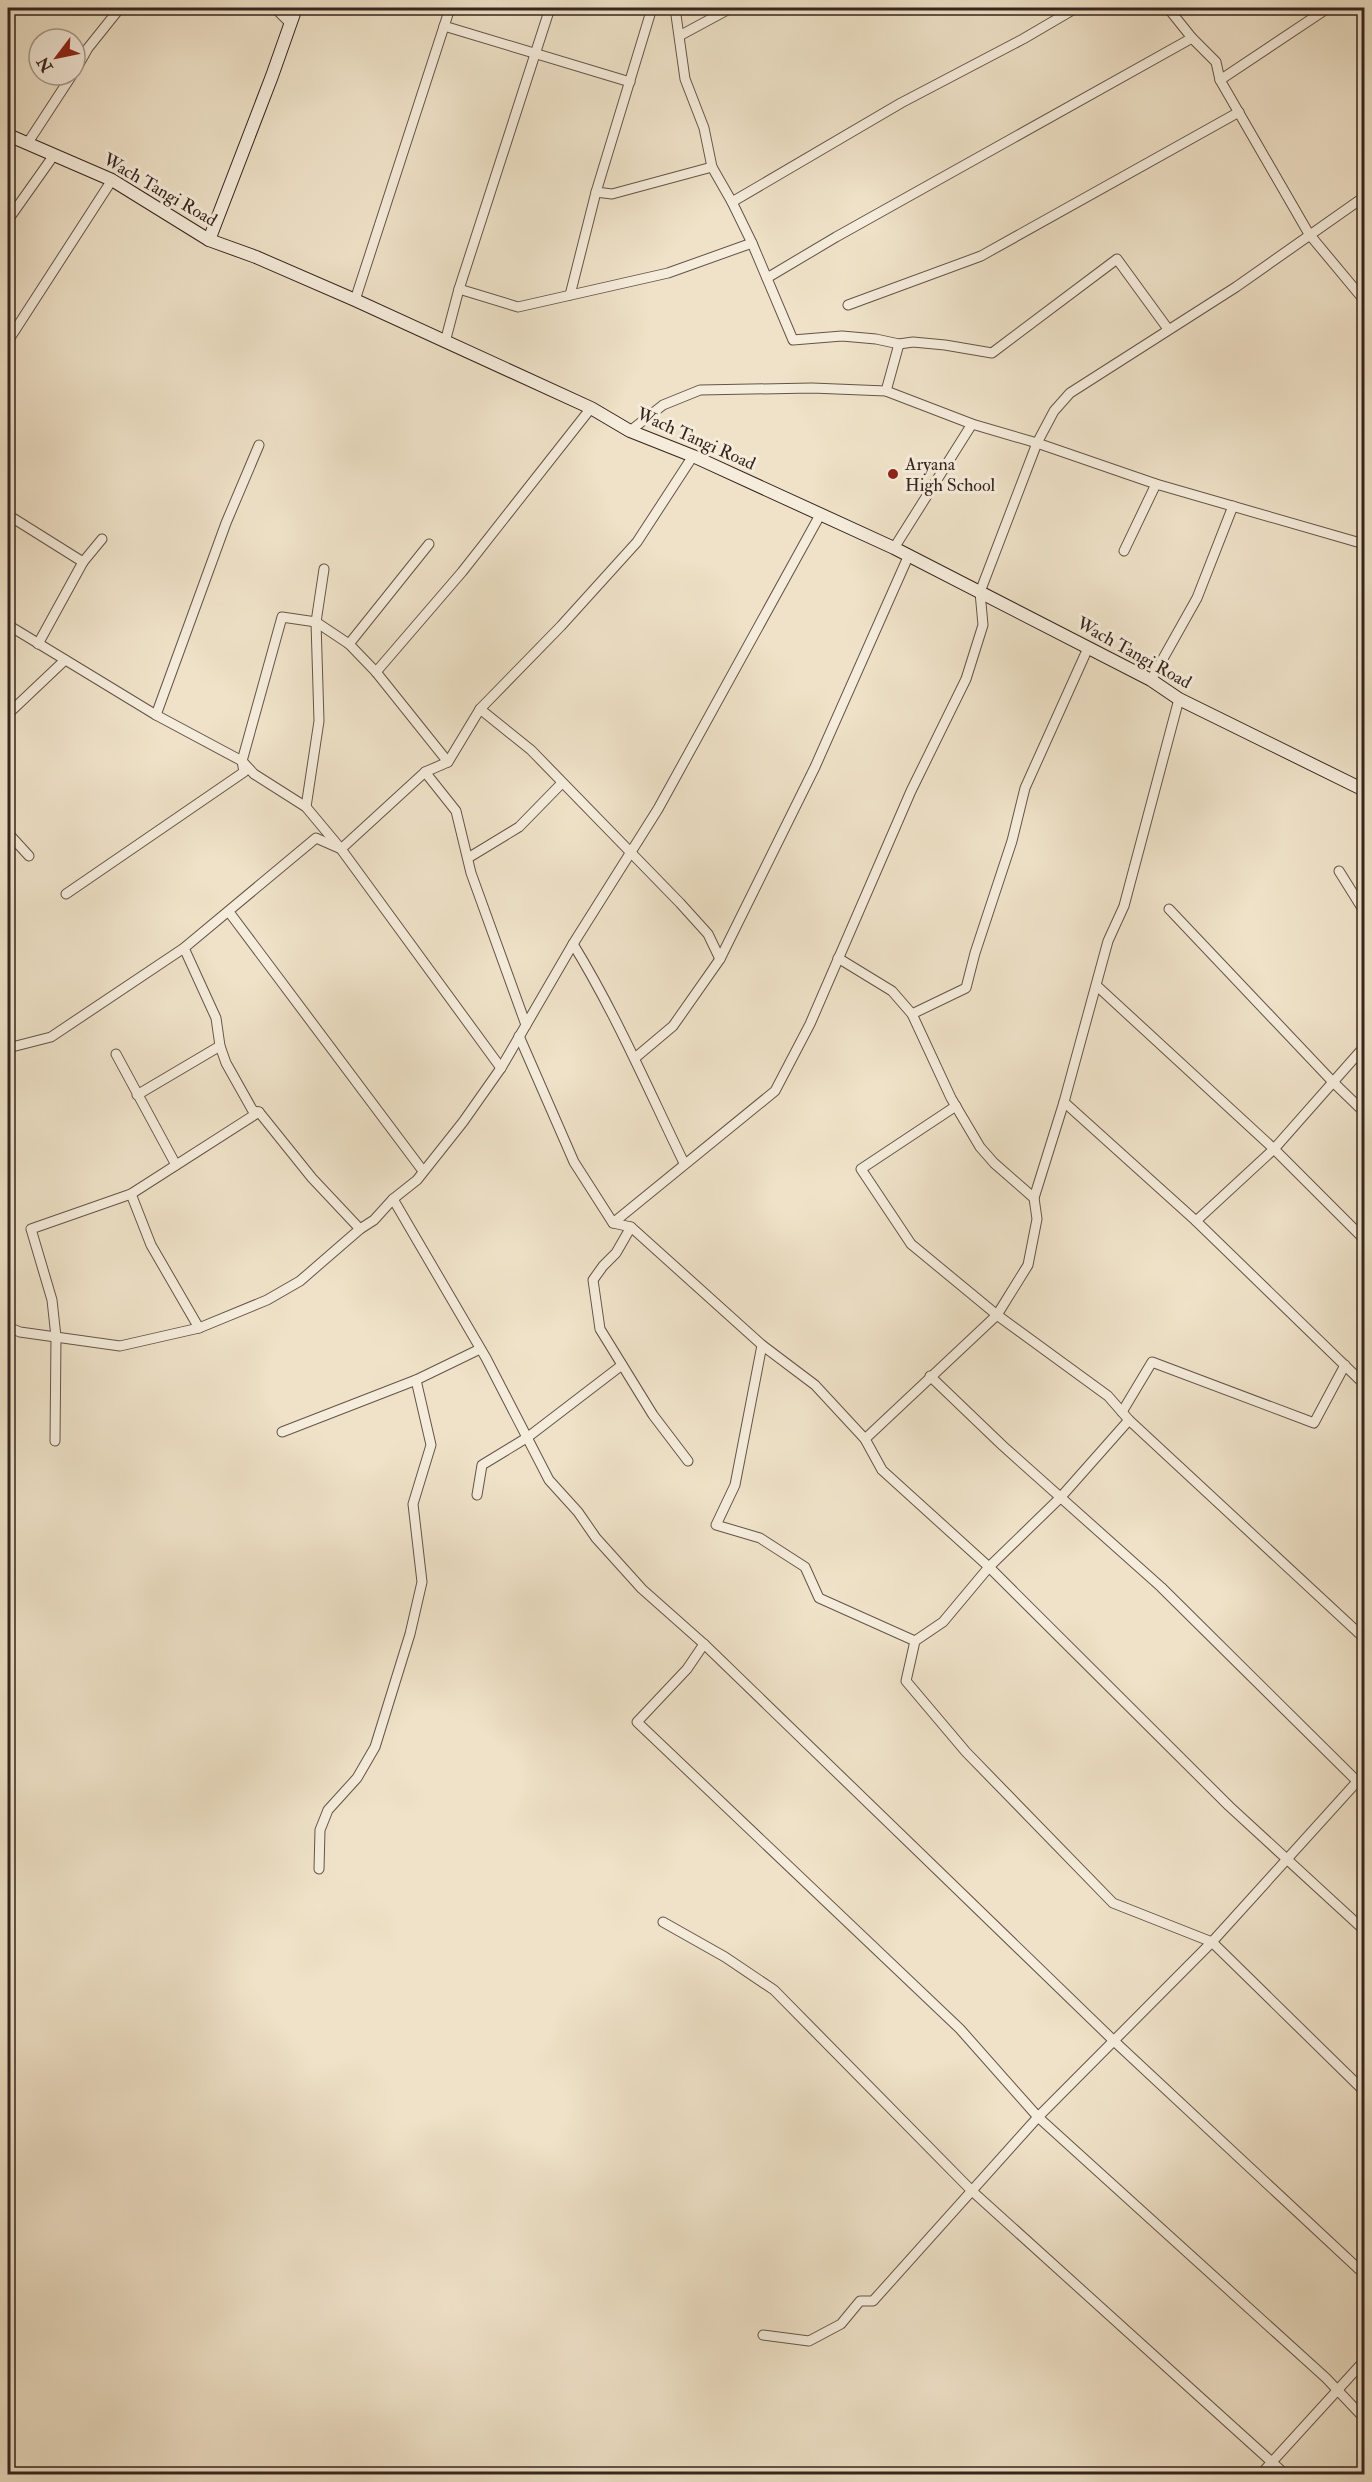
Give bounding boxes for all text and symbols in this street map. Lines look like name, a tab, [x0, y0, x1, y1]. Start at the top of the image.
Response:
north arrow	[27, 27, 87, 87]
text: N	[32, 52, 58, 77]
street label: Wach Tangi Road	[98, 148, 221, 232]
street label: Wach Tangi Road	[632, 402, 759, 476]
place label: Aryana High School	[904, 453, 996, 497]
marker: Aryana High School	[886, 467, 900, 481]
street label: Wach Tangi Road	[1072, 611, 1196, 694]

